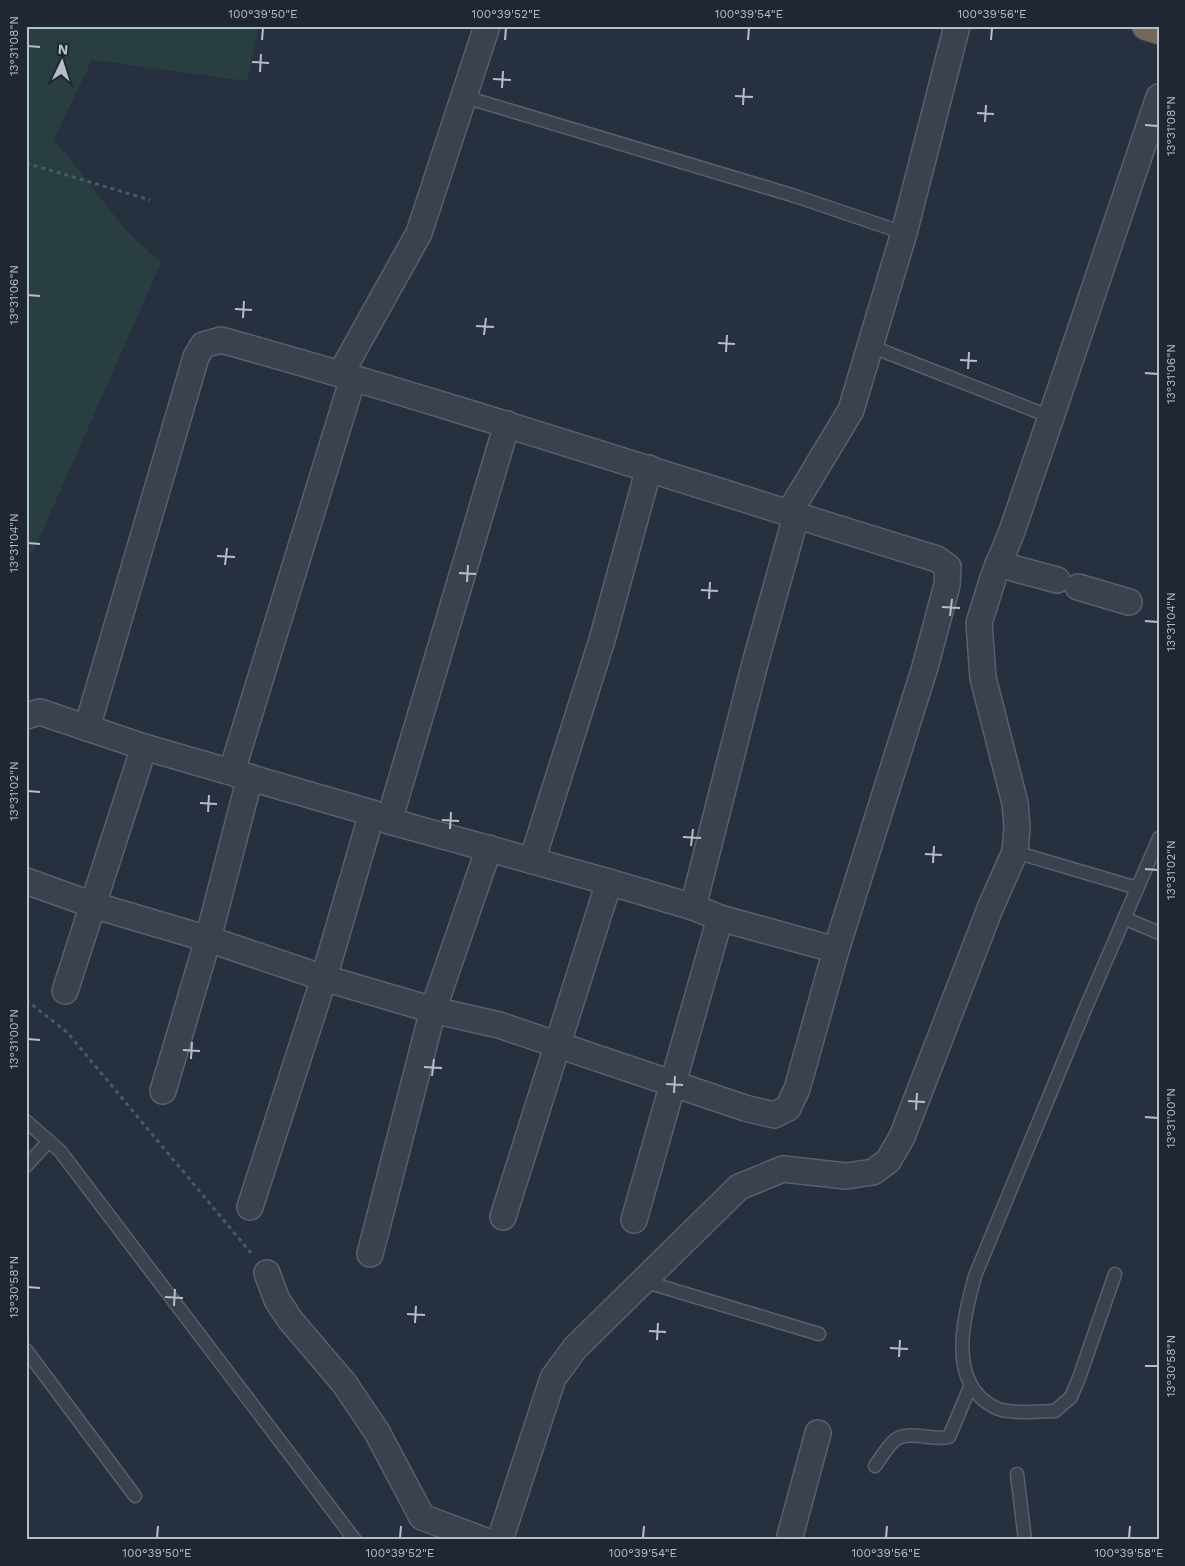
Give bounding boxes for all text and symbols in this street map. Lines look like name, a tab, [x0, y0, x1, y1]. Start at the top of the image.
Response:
text: 100°39'50"E	[228, 7, 298, 21]
text: 100°39'52"E	[472, 7, 541, 21]
text: 100°39'54"E	[715, 7, 784, 21]
text: 100°39'56"E	[957, 7, 1027, 21]
text: 13°31'08"N	[7, 16, 21, 76]
north arrow	[38, 38, 88, 88]
text: N	[57, 41, 69, 57]
text: 13°31'08"N	[1164, 96, 1178, 156]
text: 13°31'06"N	[7, 265, 21, 325]
text: 13°31'06"N	[1164, 344, 1178, 404]
text: 13°31'04"N	[7, 513, 21, 573]
text: 13°31'04"N	[1164, 592, 1178, 652]
text: 13°31'02"N	[7, 761, 21, 821]
text: 13°31'02"N	[1164, 840, 1178, 900]
text: 13°31'00"N	[7, 1009, 21, 1069]
text: 13°31'00"N	[1164, 1088, 1178, 1148]
text: 13°30'58"N	[7, 1256, 21, 1318]
text: 13°30'58"N	[1164, 1335, 1178, 1397]
text: 100°39'50"E	[122, 1546, 192, 1560]
text: 100°39'52"E	[366, 1546, 435, 1560]
text: 100°39'54"E	[609, 1546, 678, 1560]
text: 100°39'56"E	[851, 1546, 921, 1560]
text: 100°39'58"E	[1094, 1546, 1164, 1560]

